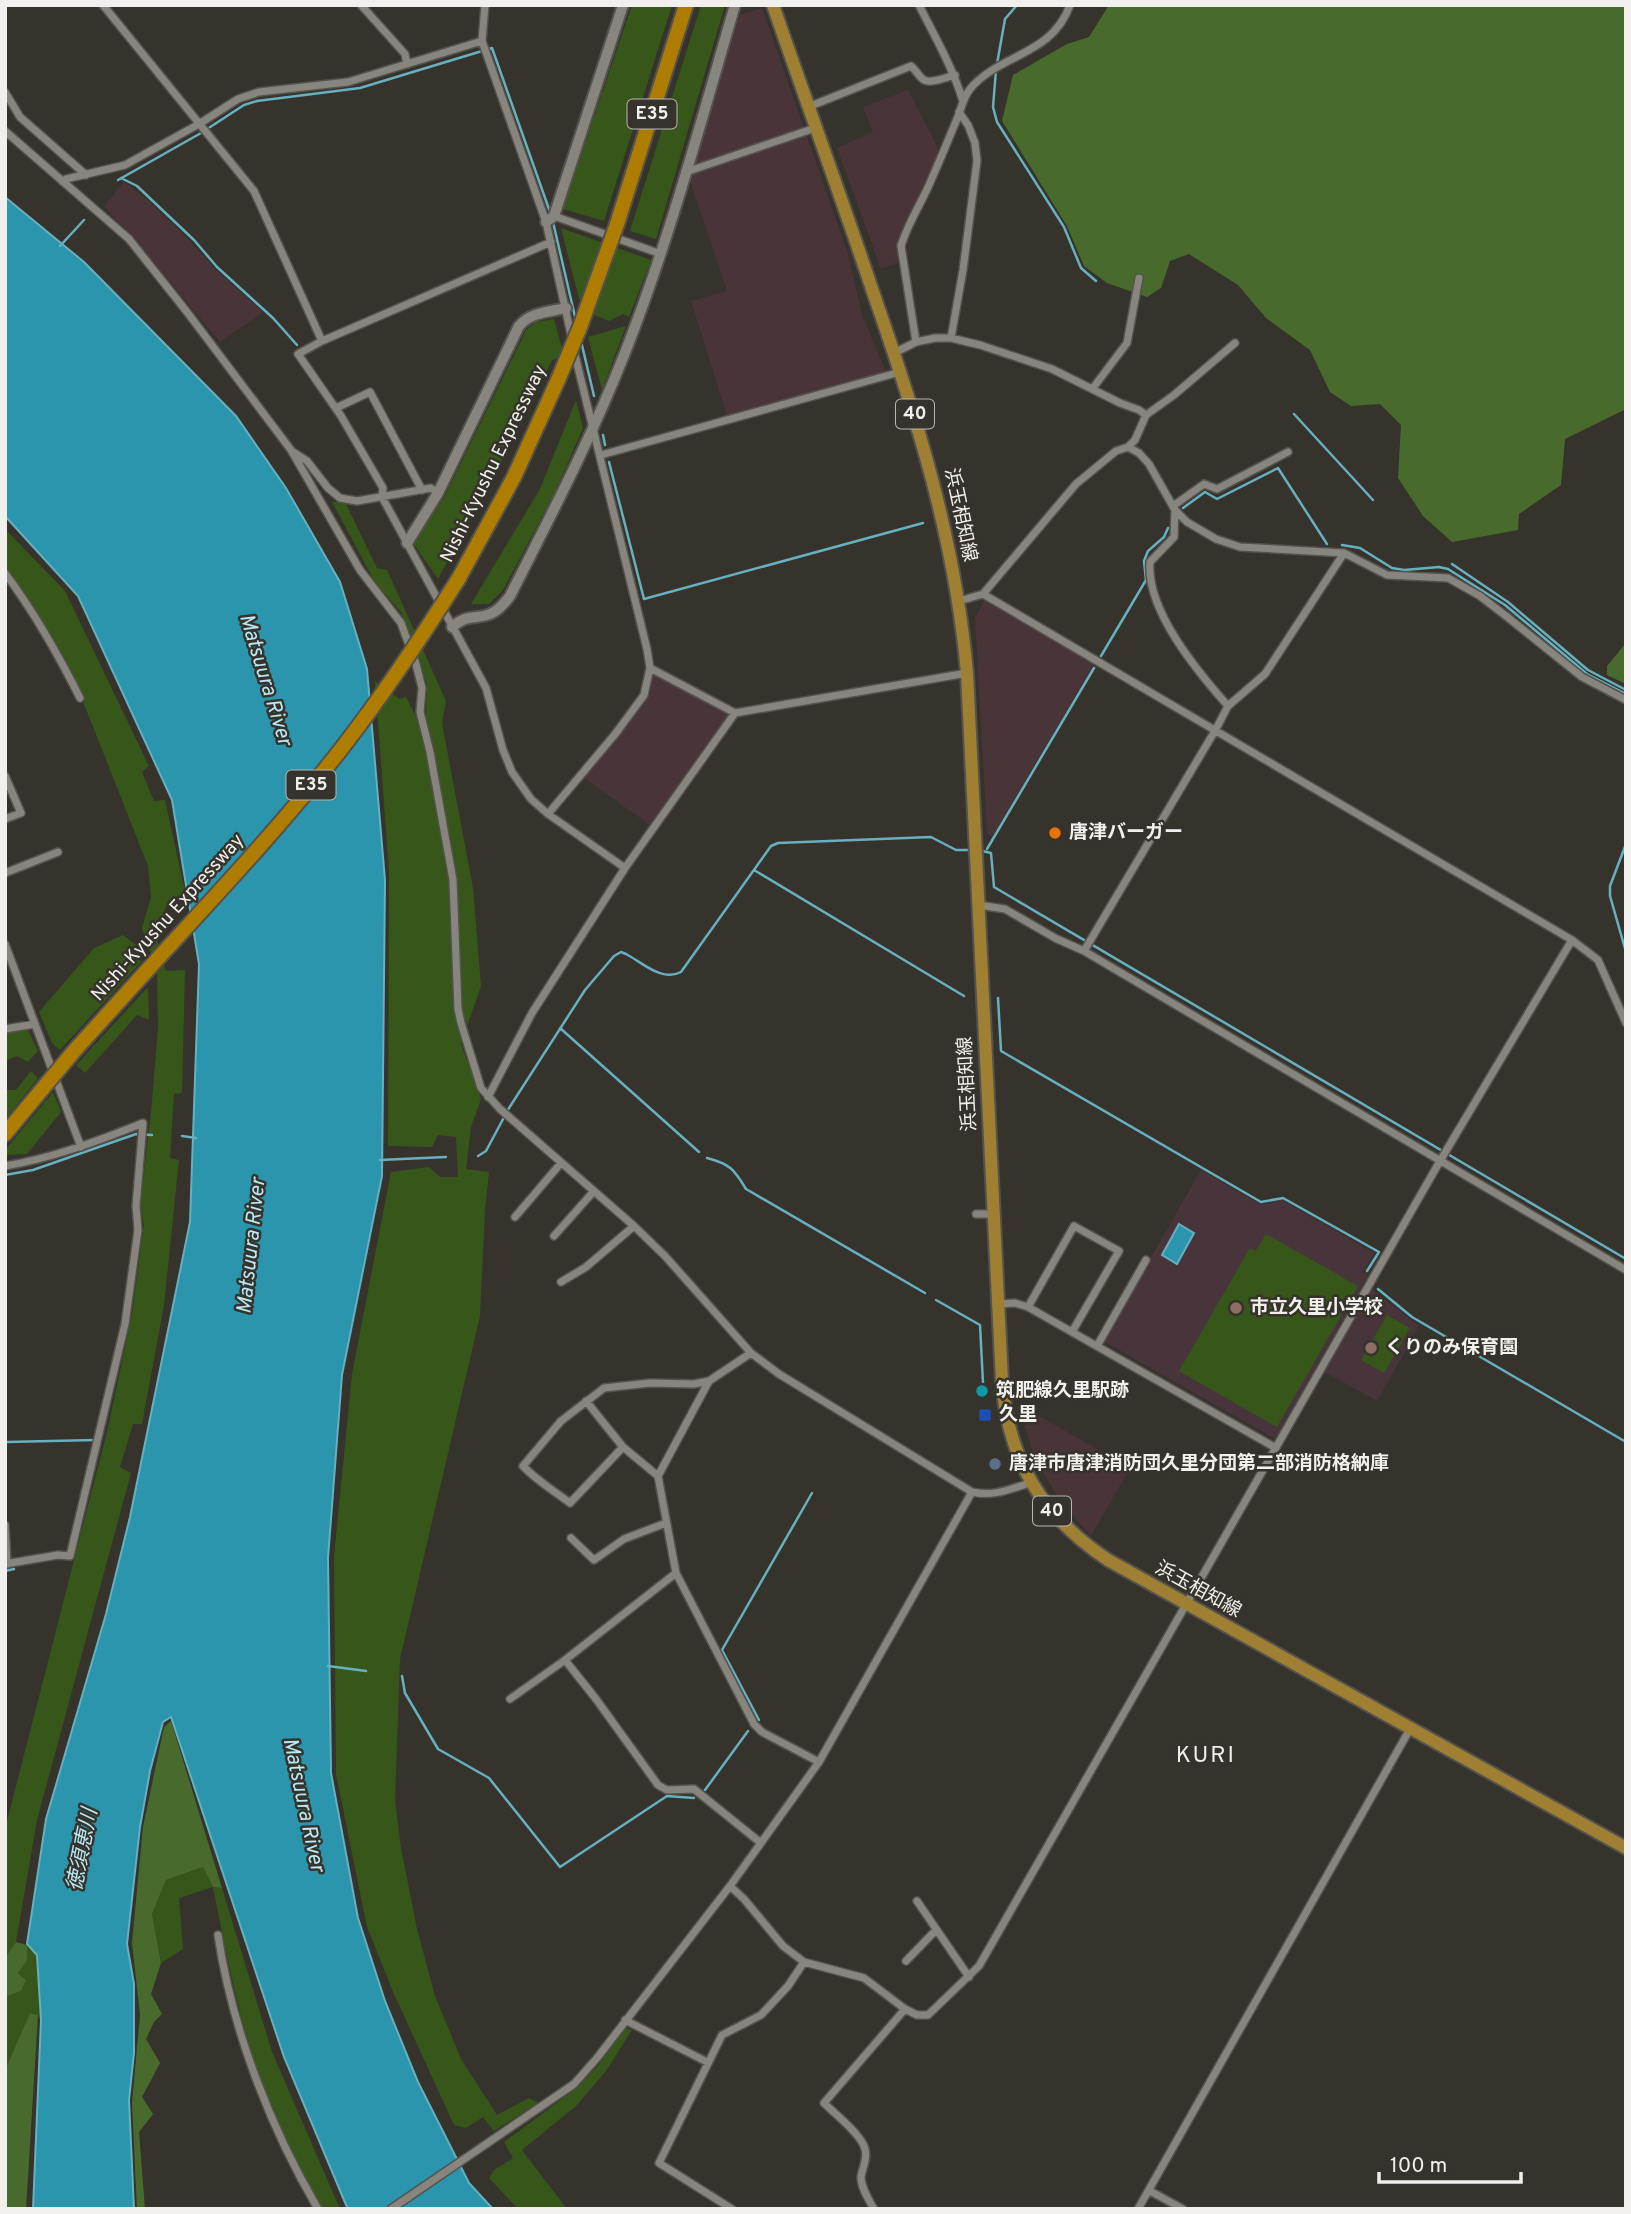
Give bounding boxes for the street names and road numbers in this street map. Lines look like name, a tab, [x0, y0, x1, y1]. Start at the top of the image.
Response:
road number: E35	[628, 100, 676, 128]
street label: Nishi-Kyushu Expressway	[436, 361, 552, 567]
road number: 40	[896, 400, 934, 428]
street label: 浜玉相知線	[938, 466, 982, 564]
road number: E35	[286, 770, 336, 800]
street label: Nishi-Kyushu Expressway	[86, 829, 250, 1007]
street label: 浜玉相知線	[954, 1036, 982, 1132]
road number: 40	[1033, 1496, 1071, 1526]
street label: 浜玉相知線	[1151, 1556, 1245, 1624]

